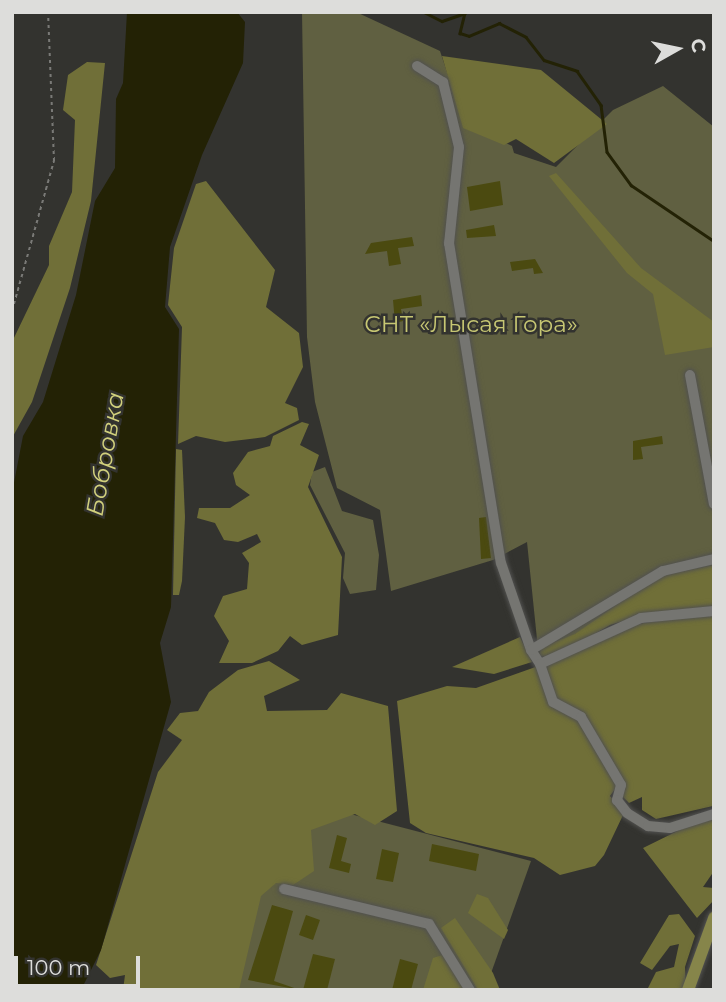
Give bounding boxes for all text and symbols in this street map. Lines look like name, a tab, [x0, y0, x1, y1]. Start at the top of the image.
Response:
north arrow	[642, 14, 712, 84]
text: С	[686, 37, 711, 54]
park label: СНТ «Лысая Гора»	[364, 310, 578, 338]
water label: Бобровка	[80, 390, 130, 518]
scale bar	[18, 942, 144, 986]
text: 100 m	[27, 955, 90, 980]

